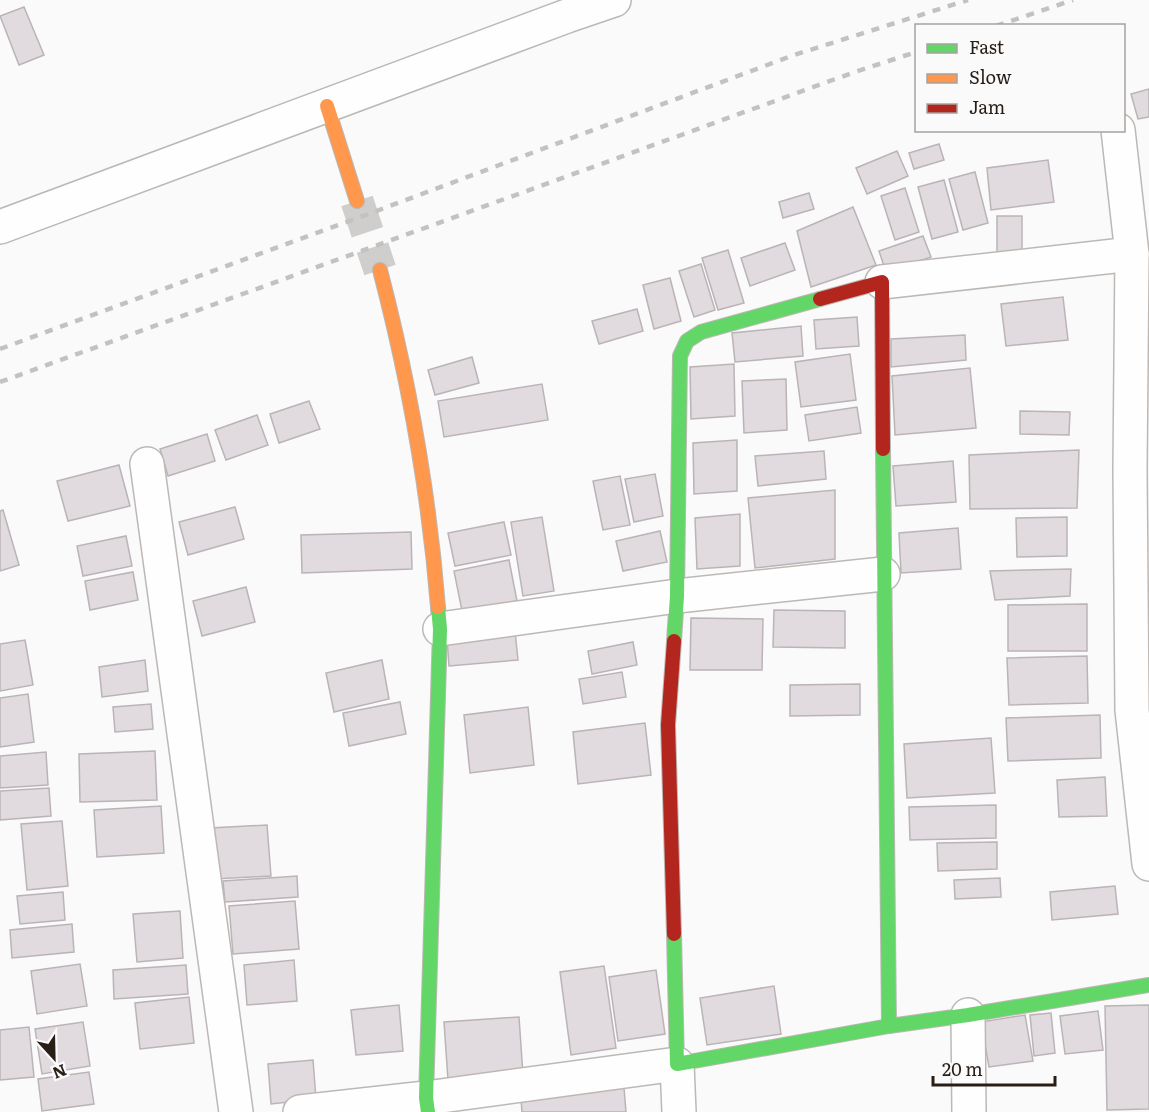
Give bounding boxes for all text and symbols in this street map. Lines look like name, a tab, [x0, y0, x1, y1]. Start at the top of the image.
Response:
legend	[915, 24, 1125, 132]
text: Fast	[969, 33, 1005, 60]
text: Slow	[969, 63, 1012, 90]
text: Jam	[969, 93, 1005, 120]
north arrow	[24, 1028, 84, 1088]
scale bar	[933, 1049, 1054, 1087]
text: 20 m	[942, 1055, 983, 1082]
text: N	[49, 1059, 71, 1086]

